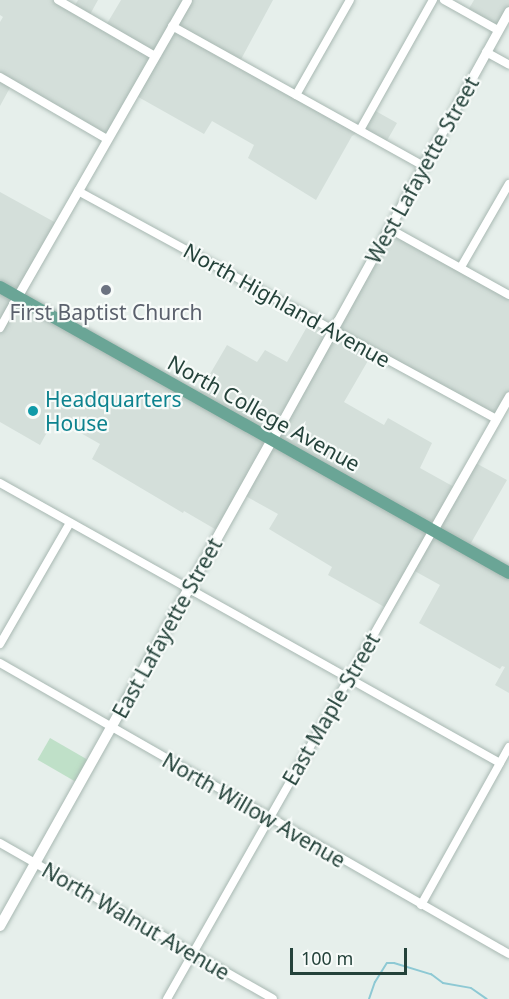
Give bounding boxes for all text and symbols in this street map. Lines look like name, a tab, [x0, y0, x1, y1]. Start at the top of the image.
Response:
street label: West Lafayette Street	[360, 72, 484, 268]
street label: North Highland Avenue	[179, 238, 395, 372]
marker: First Baptist Church	[99, 283, 113, 297]
place label: First Baptist Church	[9, 299, 203, 325]
street label: North College Avenue	[163, 350, 365, 476]
place label: Headquarters House	[45, 386, 182, 436]
marker: Headquarters House	[26, 404, 40, 418]
street label: East Lafayette Street	[107, 534, 227, 722]
street label: East Maple Street	[277, 628, 385, 790]
street label: North Willow Avenue	[158, 747, 350, 873]
street label: North Walnut Avenue	[38, 857, 234, 985]
scale bar	[293, 936, 410, 974]
text: 100 m	[301, 946, 353, 970]

